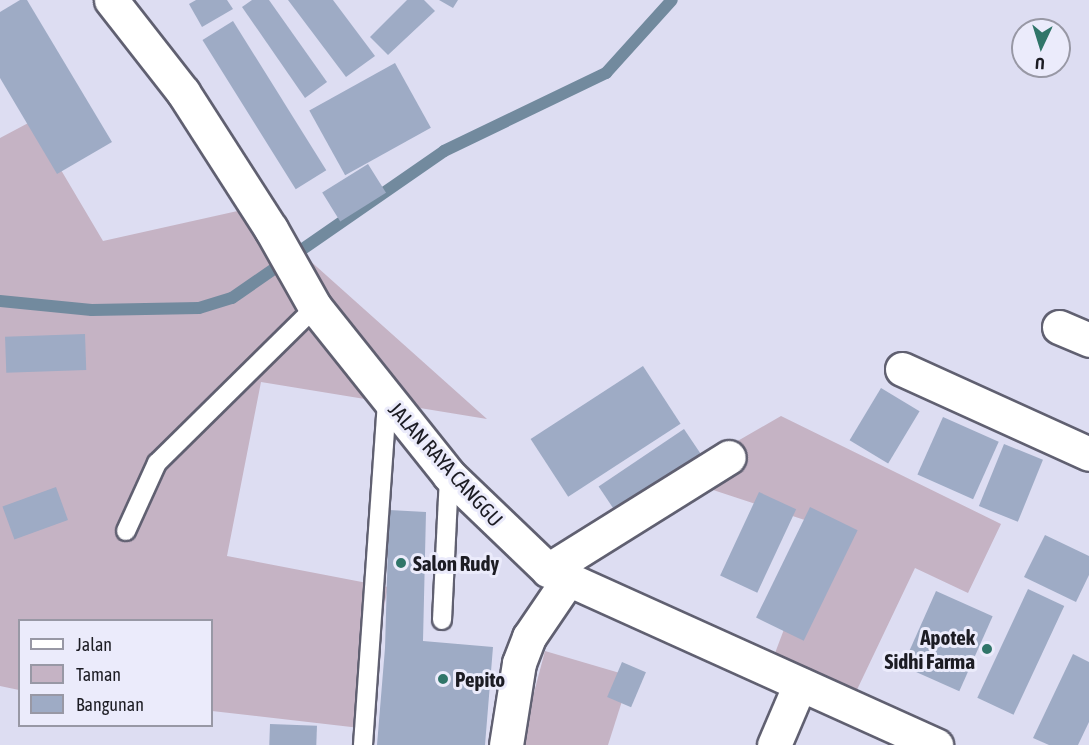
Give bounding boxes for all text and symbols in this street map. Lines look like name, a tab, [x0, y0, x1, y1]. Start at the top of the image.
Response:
north arrow	[1011, 18, 1071, 78]
text: U	[1035, 55, 1045, 73]
street label: JALAN RAYA CANGGU	[384, 397, 508, 531]
place label: Salon Rudy	[413, 550, 499, 576]
marker: Salon Rudy	[394, 556, 408, 570]
legend	[18, 619, 213, 727]
place label: Apotek Sidhi Farma	[885, 624, 975, 674]
text: Jalan	[76, 634, 112, 655]
marker: Apotek Sidhi Farma	[980, 642, 994, 656]
text: Taman	[76, 664, 121, 685]
place label: Pepito	[455, 666, 505, 692]
marker: Pepito	[436, 672, 450, 686]
text: Bangunan	[76, 694, 144, 715]

